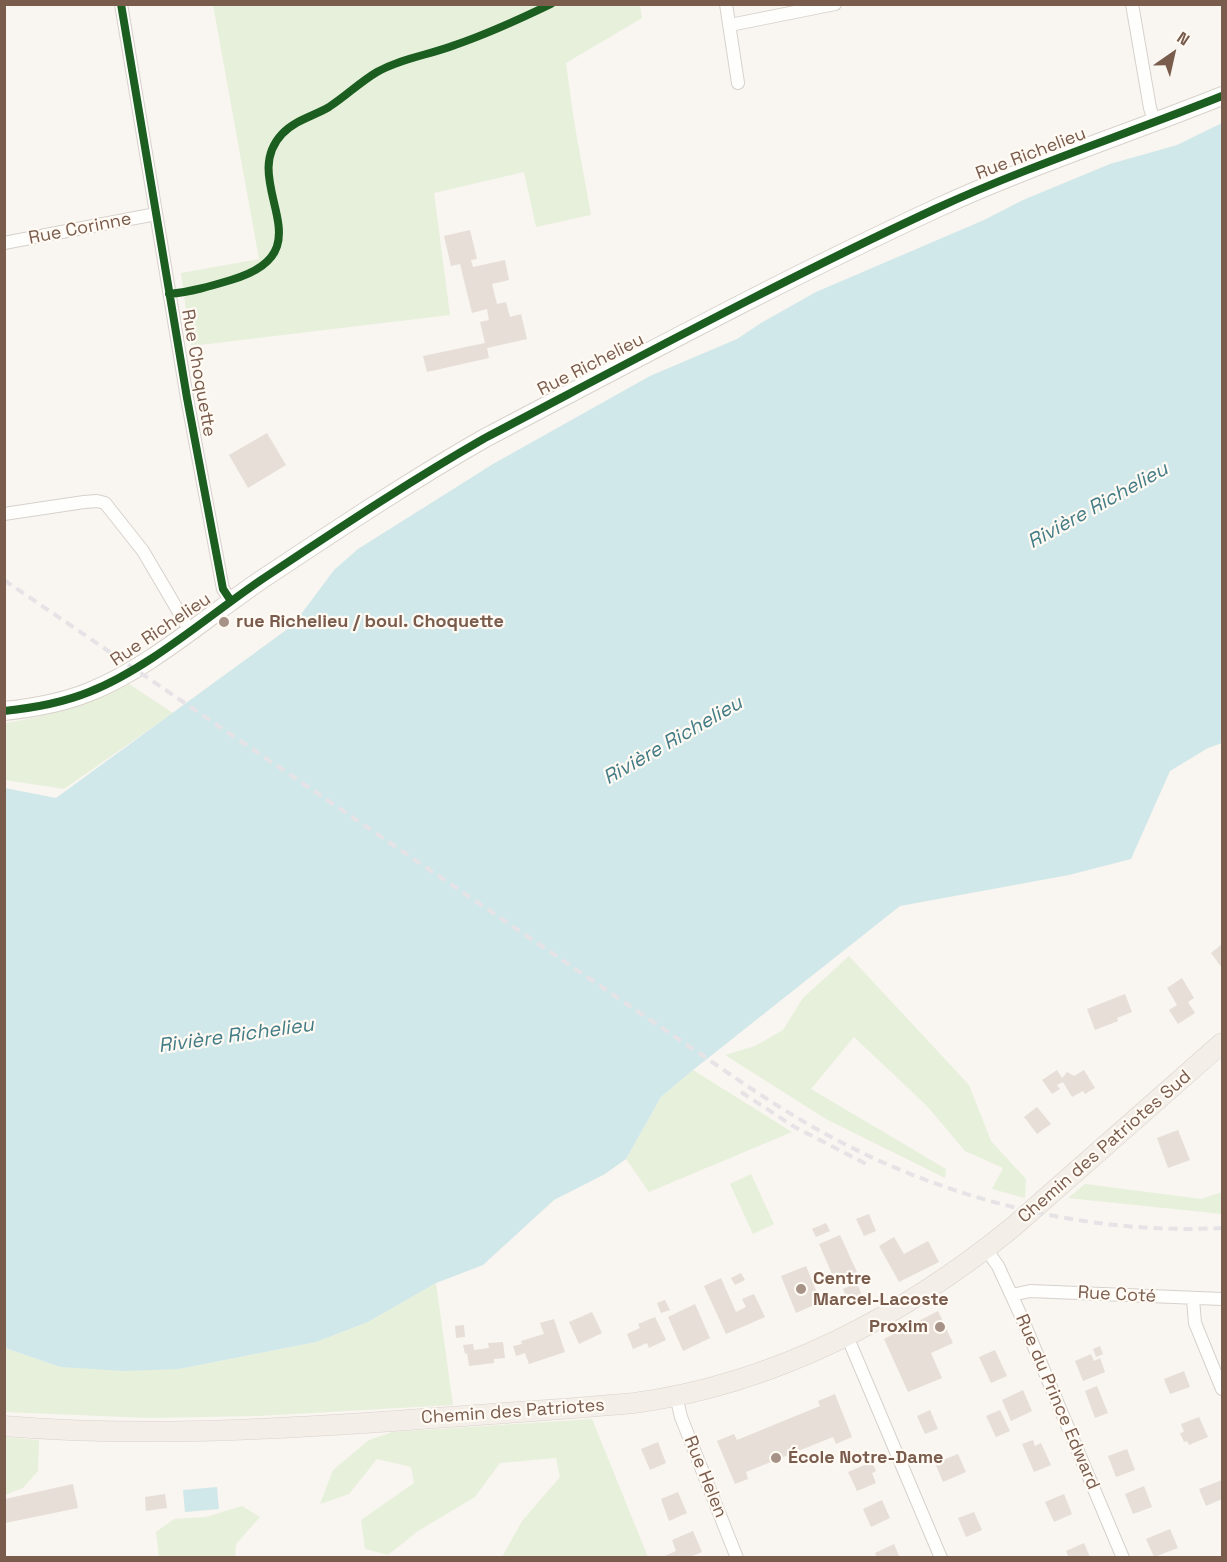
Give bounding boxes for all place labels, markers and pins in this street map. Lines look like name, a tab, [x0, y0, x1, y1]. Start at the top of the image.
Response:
place label: rue Richelieu / boul. Choquette	[236, 611, 504, 633]
marker: rue Richelieu / boul. Choquette	[217, 615, 231, 629]
place label: Centre Marcel-Lacoste	[813, 1268, 949, 1310]
marker: Centre Marcel-Lacoste	[794, 1282, 808, 1296]
place label: Proxim	[869, 1316, 928, 1338]
marker: Proxim	[933, 1320, 947, 1334]
place label: École Notre-Dame	[788, 1447, 943, 1469]
marker: École Notre-Dame	[769, 1451, 783, 1465]

